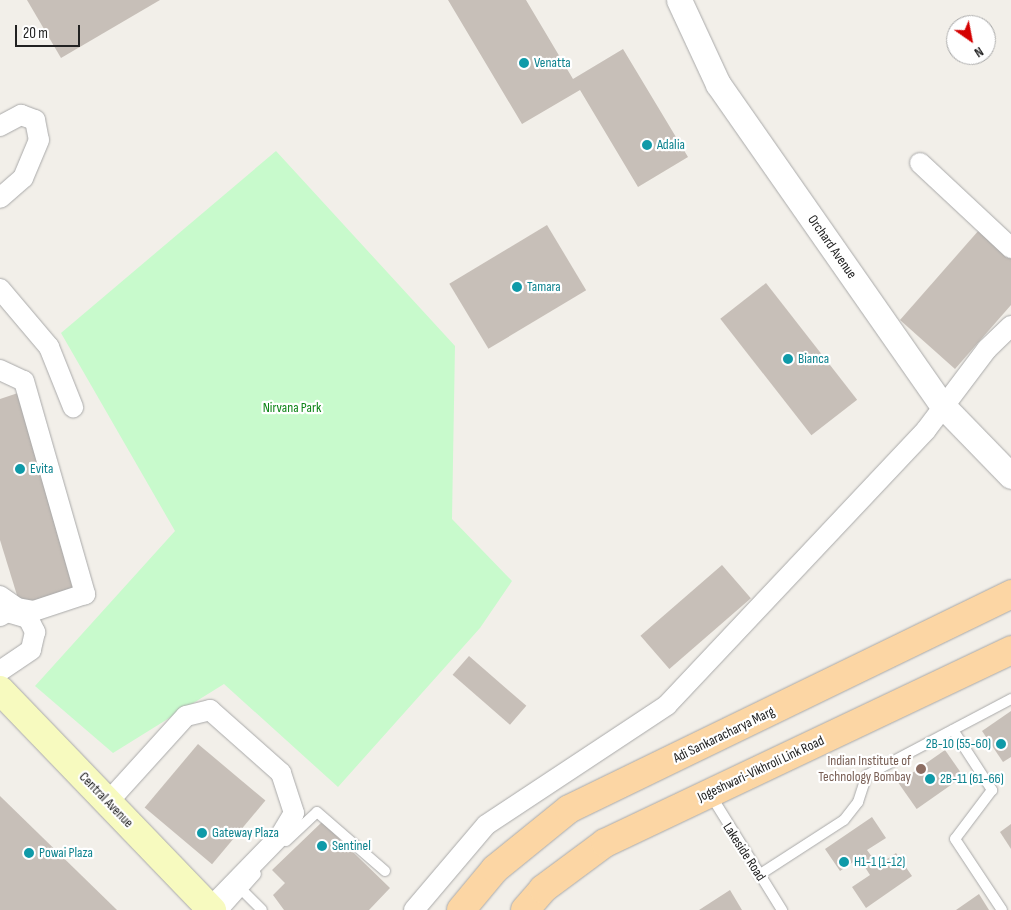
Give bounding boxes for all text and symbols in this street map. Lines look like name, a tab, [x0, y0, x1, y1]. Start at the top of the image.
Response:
scale bar	[18, 15, 82, 47]
north arrow	[946, 15, 996, 65]
text: 20 m	[23, 24, 48, 43]
text: N	[971, 43, 987, 61]
place label: Venatta	[534, 55, 571, 71]
marker: Venatta	[518, 57, 530, 69]
place label: Adalia	[657, 137, 685, 153]
marker: Adalia	[641, 139, 653, 151]
street label: Orchard Avenue	[804, 212, 860, 282]
place label: Tamara	[527, 279, 561, 295]
marker: Tamara	[511, 281, 523, 293]
place label: Bianca	[798, 351, 829, 367]
marker: Bianca	[782, 353, 794, 365]
park label: Nirvana Park	[263, 400, 321, 416]
place label: Evita	[30, 461, 53, 477]
marker: Evita	[14, 463, 26, 475]
street label: Adi Sankaracharya Marg	[671, 703, 777, 767]
street label: Jogeshwari-Vikhroli Link Road	[695, 732, 827, 806]
place label: 2B-10 (55-60)	[926, 736, 991, 752]
marker: 2B-10 (55-60)	[995, 738, 1007, 750]
place label: Indian Institute of Technology Bombay	[818, 753, 911, 786]
marker: Indian Institute of Technology Bombay	[915, 763, 927, 775]
street label: Central Avenue	[75, 769, 137, 831]
place label: 2B-11 (61-66)	[940, 771, 1004, 787]
marker: 2B-11 (61-66)	[924, 773, 936, 785]
street label: Lakeside Road	[719, 820, 769, 884]
place label: Gateway Plaza	[212, 825, 279, 841]
marker: Gateway Plaza	[196, 827, 208, 839]
place label: Sentinel	[332, 838, 371, 854]
marker: Sentinel	[316, 840, 328, 852]
place label: Powai Plaza	[39, 845, 93, 861]
marker: Powai Plaza	[23, 847, 35, 859]
place label: H1-1 (1-12)	[854, 854, 905, 870]
marker: H1-1 (1-12)	[838, 856, 850, 868]

